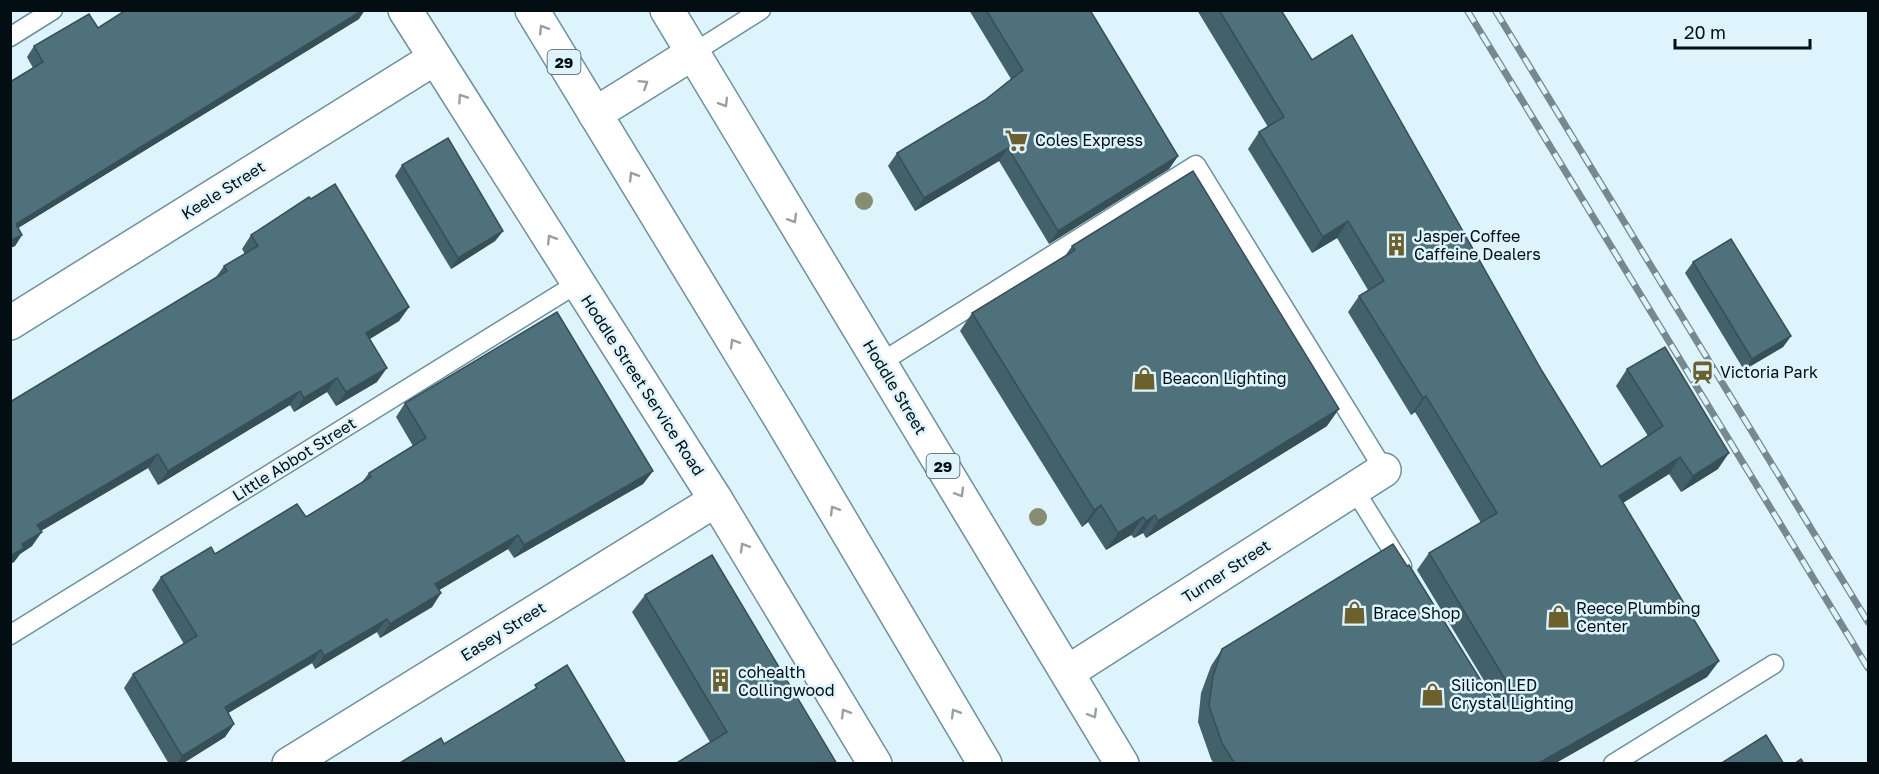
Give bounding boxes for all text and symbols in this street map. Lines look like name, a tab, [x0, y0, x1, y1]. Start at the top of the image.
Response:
scale bar	[1675, 12, 1810, 50]
text: 20 m	[1684, 21, 1726, 43]
one-way arrow	[539, 24, 550, 35]
road number: 29	[548, 50, 580, 74]
one-way arrow	[638, 79, 648, 91]
one-way arrow	[458, 94, 469, 105]
one-way arrow	[716, 97, 728, 107]
supermarket icon: Coles Express	[1004, 127, 1030, 153]
place label: Coles Express	[1035, 130, 1143, 150]
street label: Keele Street	[177, 156, 269, 224]
one-way arrow	[628, 172, 640, 182]
one-way arrow	[786, 213, 798, 223]
place label: Jasper Coffee Caffeine Dealers	[1414, 226, 1541, 264]
building icon: Jasper Coffee Caffeine Dealers	[1383, 232, 1409, 258]
one-way arrow	[546, 235, 558, 245]
street label: Hoddle Street Service Road	[577, 291, 709, 479]
street label: Hoddle Street	[859, 336, 931, 438]
one-way arrow	[729, 339, 741, 349]
station icon: Victoria Park	[1689, 359, 1715, 385]
place label: Victoria Park	[1720, 362, 1818, 382]
shop icon: Beacon Lighting	[1131, 365, 1157, 391]
place label: Beacon Lighting	[1162, 368, 1287, 388]
street label: Little Abbot Street	[228, 413, 360, 505]
road number: 29	[926, 454, 960, 478]
one-way arrow	[952, 487, 964, 497]
one-way arrow	[830, 506, 841, 516]
street label: Turner Street	[1178, 535, 1274, 607]
one-way arrow	[740, 543, 752, 553]
street label: Easey Street	[457, 597, 549, 665]
place label: Reece Plumbing Center	[1576, 598, 1701, 636]
shop icon: Brace Shop	[1342, 600, 1368, 626]
place label: Brace Shop	[1373, 603, 1461, 623]
shop icon: Reece Plumbing Center	[1545, 604, 1571, 630]
place label: cohealth Collingwood	[738, 662, 835, 700]
building icon: cohealth Collingwood	[707, 668, 733, 694]
place label: Silicon LED Crystal Lighting	[1451, 675, 1574, 713]
shop icon: Silicon LED Crystal Lighting	[1420, 681, 1446, 707]
one-way arrow	[1086, 708, 1097, 718]
one-way arrow	[841, 709, 853, 719]
one-way arrow	[950, 709, 962, 719]

